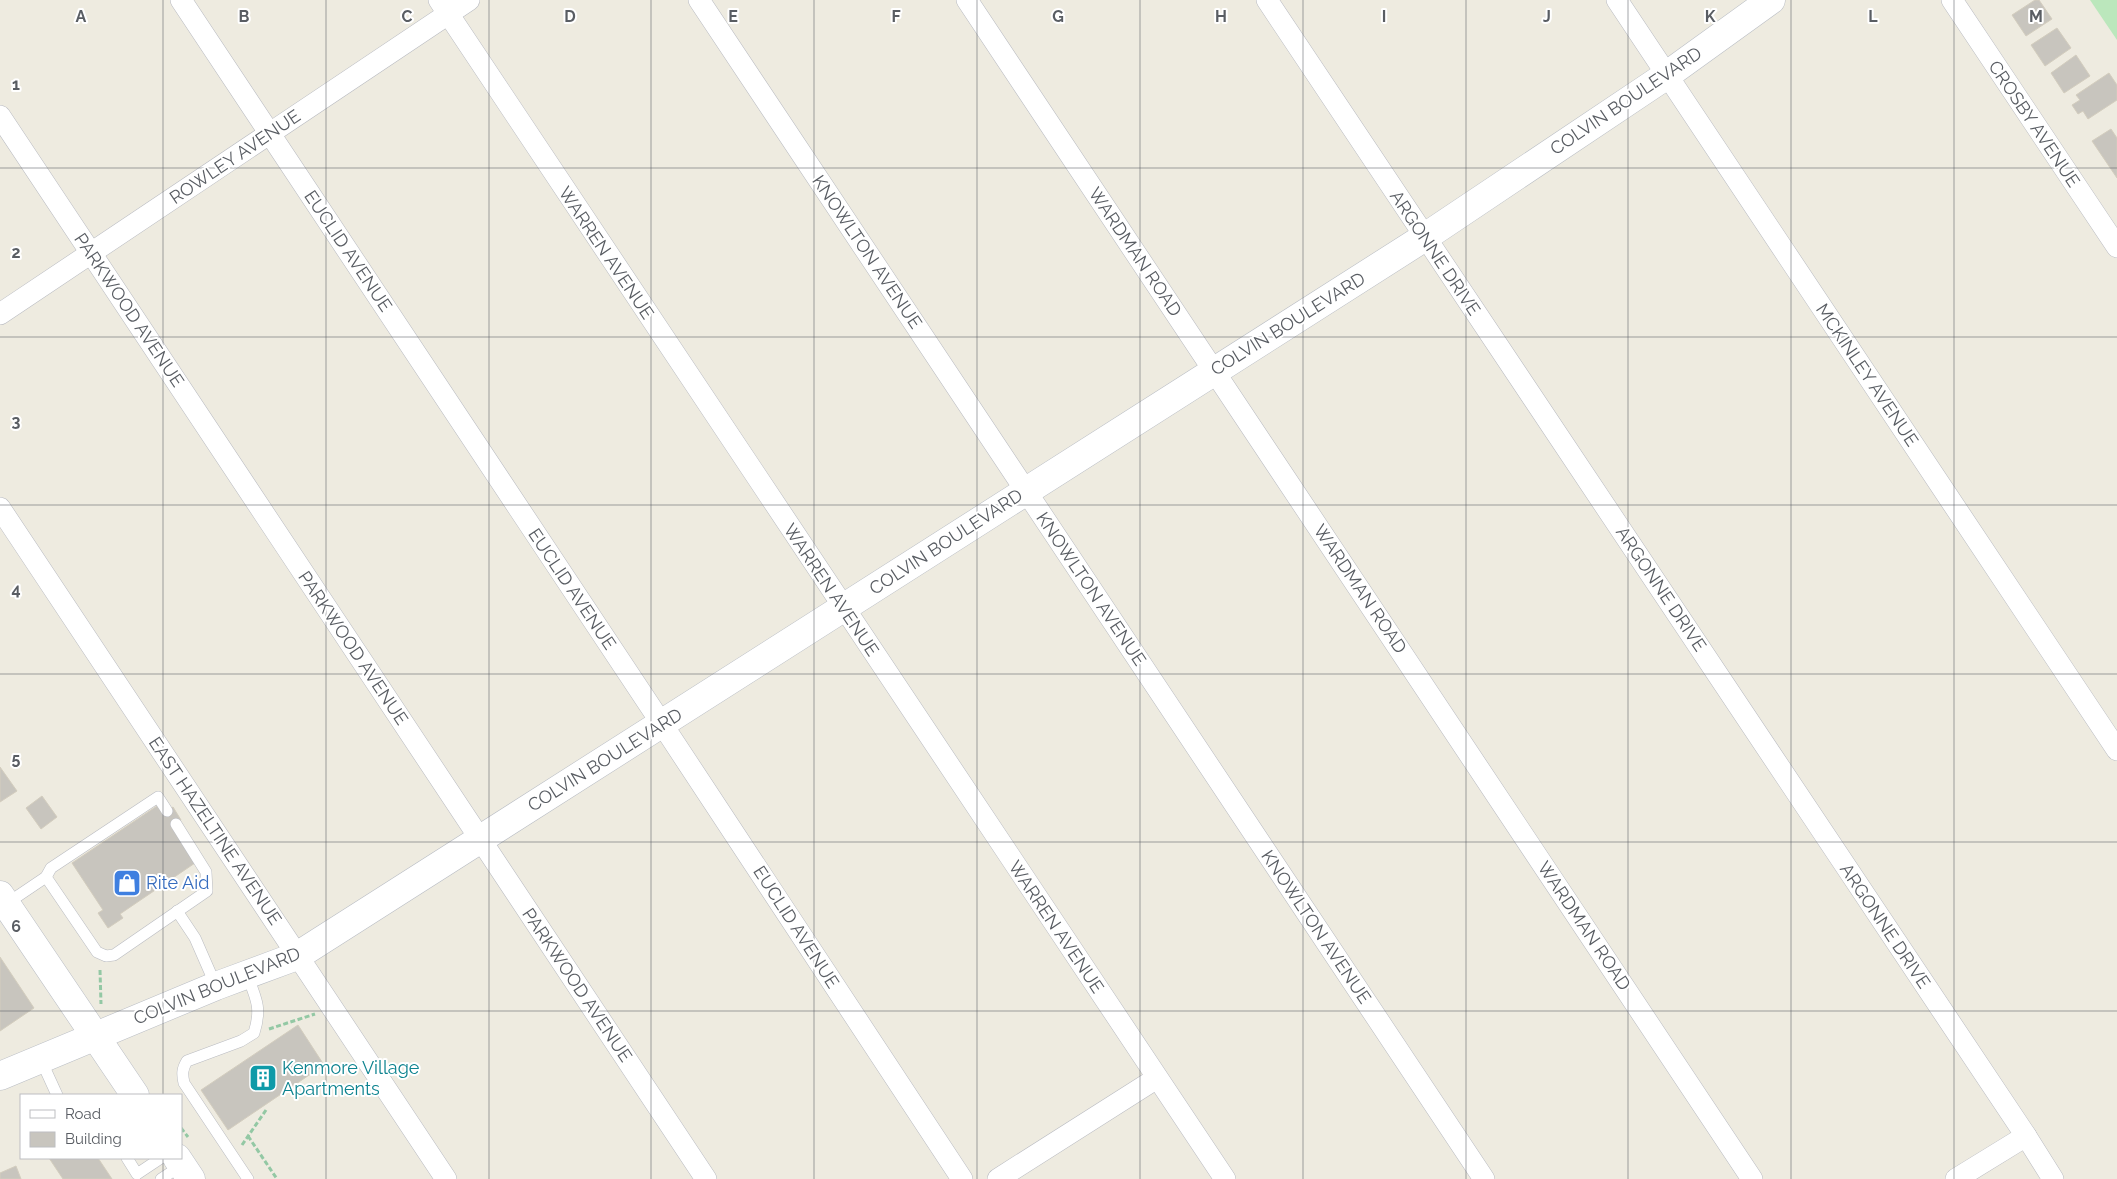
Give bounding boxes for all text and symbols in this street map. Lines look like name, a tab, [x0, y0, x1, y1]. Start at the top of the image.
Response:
text: A	[76, 7, 87, 26]
text: B	[239, 7, 250, 26]
text: C	[402, 7, 413, 26]
text: D	[564, 7, 576, 26]
text: E	[728, 7, 738, 26]
text: F	[891, 7, 901, 26]
text: G	[1052, 7, 1064, 26]
text: H	[1215, 7, 1227, 26]
text: I	[1382, 7, 1386, 26]
text: J	[1543, 7, 1551, 26]
text: K	[1705, 7, 1716, 26]
text: L	[1868, 7, 1878, 26]
text: M	[2029, 7, 2043, 26]
street label: COLVIN BOULEVARD	[1546, 42, 1706, 159]
street label: CROSBY AVENUE	[1984, 57, 2084, 191]
text: 1	[12, 75, 20, 94]
street label: ROWLEY AVENUE	[165, 105, 304, 208]
street label: KNOWLTON AVENUE	[808, 171, 927, 332]
street label: WARREN AVENUE	[554, 183, 658, 323]
street label: WARDMAN ROAD	[1085, 183, 1186, 320]
street label: EUCLID AVENUE	[300, 186, 397, 315]
street label: ARGONNE DRIVE	[1386, 186, 1485, 319]
street label: PARKWOOD AVENUE	[70, 229, 189, 391]
text: 2	[11, 243, 21, 262]
street label: COLVIN BOULEVARD	[1207, 267, 1369, 380]
street label: MCKINLEY AVENUE	[1812, 299, 1923, 450]
text: 3	[12, 412, 21, 431]
street label: COLVIN BOULEVARD	[865, 484, 1026, 599]
street label: KNOWLTON AVENUE	[1032, 508, 1151, 669]
street label: WARREN AVENUE	[779, 520, 883, 660]
street label: WARDMAN ROAD	[1310, 520, 1411, 657]
street label: ARGONNE DRIVE	[1612, 522, 1711, 655]
street label: EUCLID AVENUE	[524, 524, 621, 653]
street label: PARKWOOD AVENUE	[294, 567, 413, 729]
text: 4	[11, 580, 21, 599]
street label: COLVIN BOULEVARD	[524, 703, 686, 816]
street label: EAST HAZELTINE AVENUE	[145, 733, 286, 929]
text: 5	[12, 749, 21, 768]
street label: KNOWLTON AVENUE	[1257, 846, 1376, 1007]
street label: WARREN AVENUE	[1004, 857, 1108, 997]
street label: WARDMAN ROAD	[1534, 857, 1635, 994]
street label: ARGONNE DRIVE	[1836, 859, 1935, 992]
street label: EUCLID AVENUE	[749, 862, 844, 992]
shop icon: Rite Aid	[112, 868, 142, 898]
place label: Rite Aid	[146, 872, 209, 893]
street label: PARKWOOD AVENUE	[518, 904, 637, 1066]
text: 6	[11, 917, 21, 936]
street label: COLVIN BOULEVARD	[130, 942, 303, 1029]
place label: Kenmore Village Apartments	[282, 1057, 420, 1099]
building icon: Kenmore Village Apartments	[248, 1063, 278, 1093]
legend	[20, 1094, 182, 1159]
text: Road	[65, 1105, 101, 1123]
text: Building	[65, 1130, 122, 1148]

